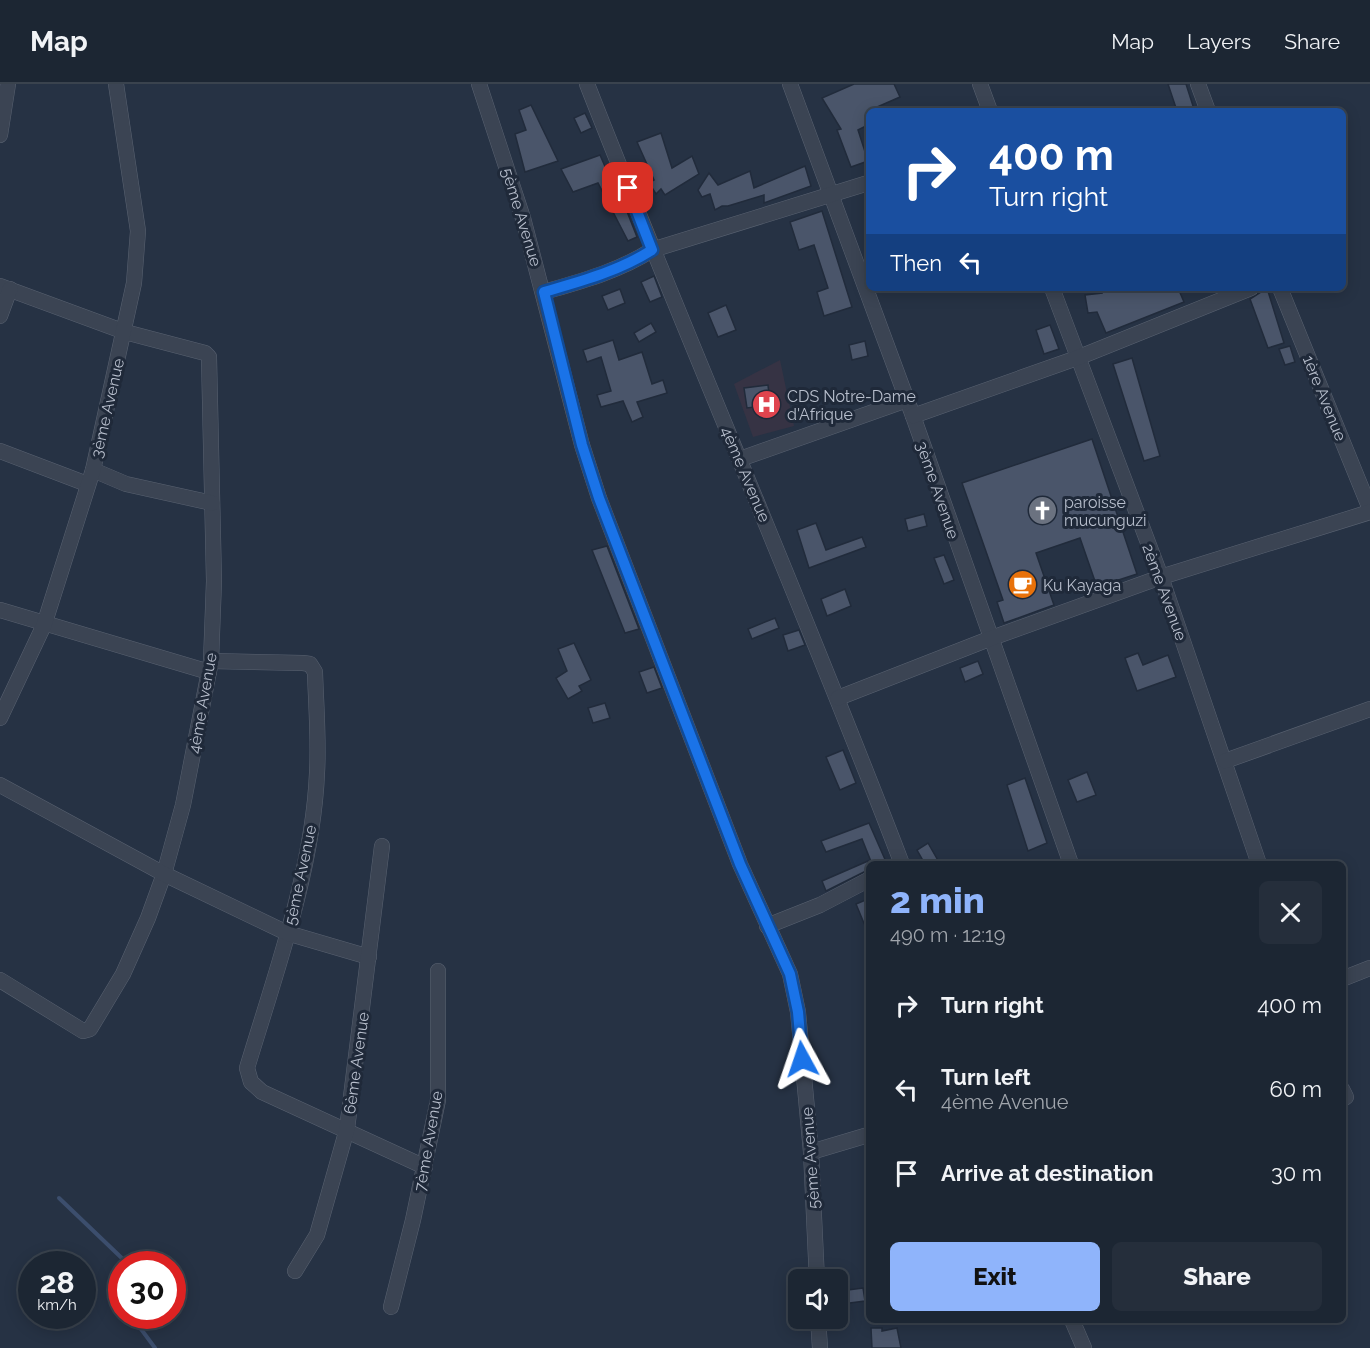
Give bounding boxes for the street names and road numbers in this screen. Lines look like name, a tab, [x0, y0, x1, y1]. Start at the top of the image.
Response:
street label: 5ème Avenue	[498, 166, 546, 269]
street label: 1ère Avenue	[1299, 353, 1350, 444]
street label: 3ème Avenue	[87, 356, 128, 460]
street label: 4ème Avenue	[717, 424, 774, 525]
street label: 3ème Avenue	[912, 439, 963, 541]
street label: 2ème Avenue	[1138, 541, 1191, 643]
street label: 4ème Avenue	[184, 651, 221, 755]
street label: 5ème Avenue	[281, 823, 320, 927]
street label: 6ème Avenue	[340, 1011, 373, 1115]
street label: 7ème Avenue	[410, 1089, 447, 1193]
street label: 5ème Avenue	[797, 1106, 824, 1209]

